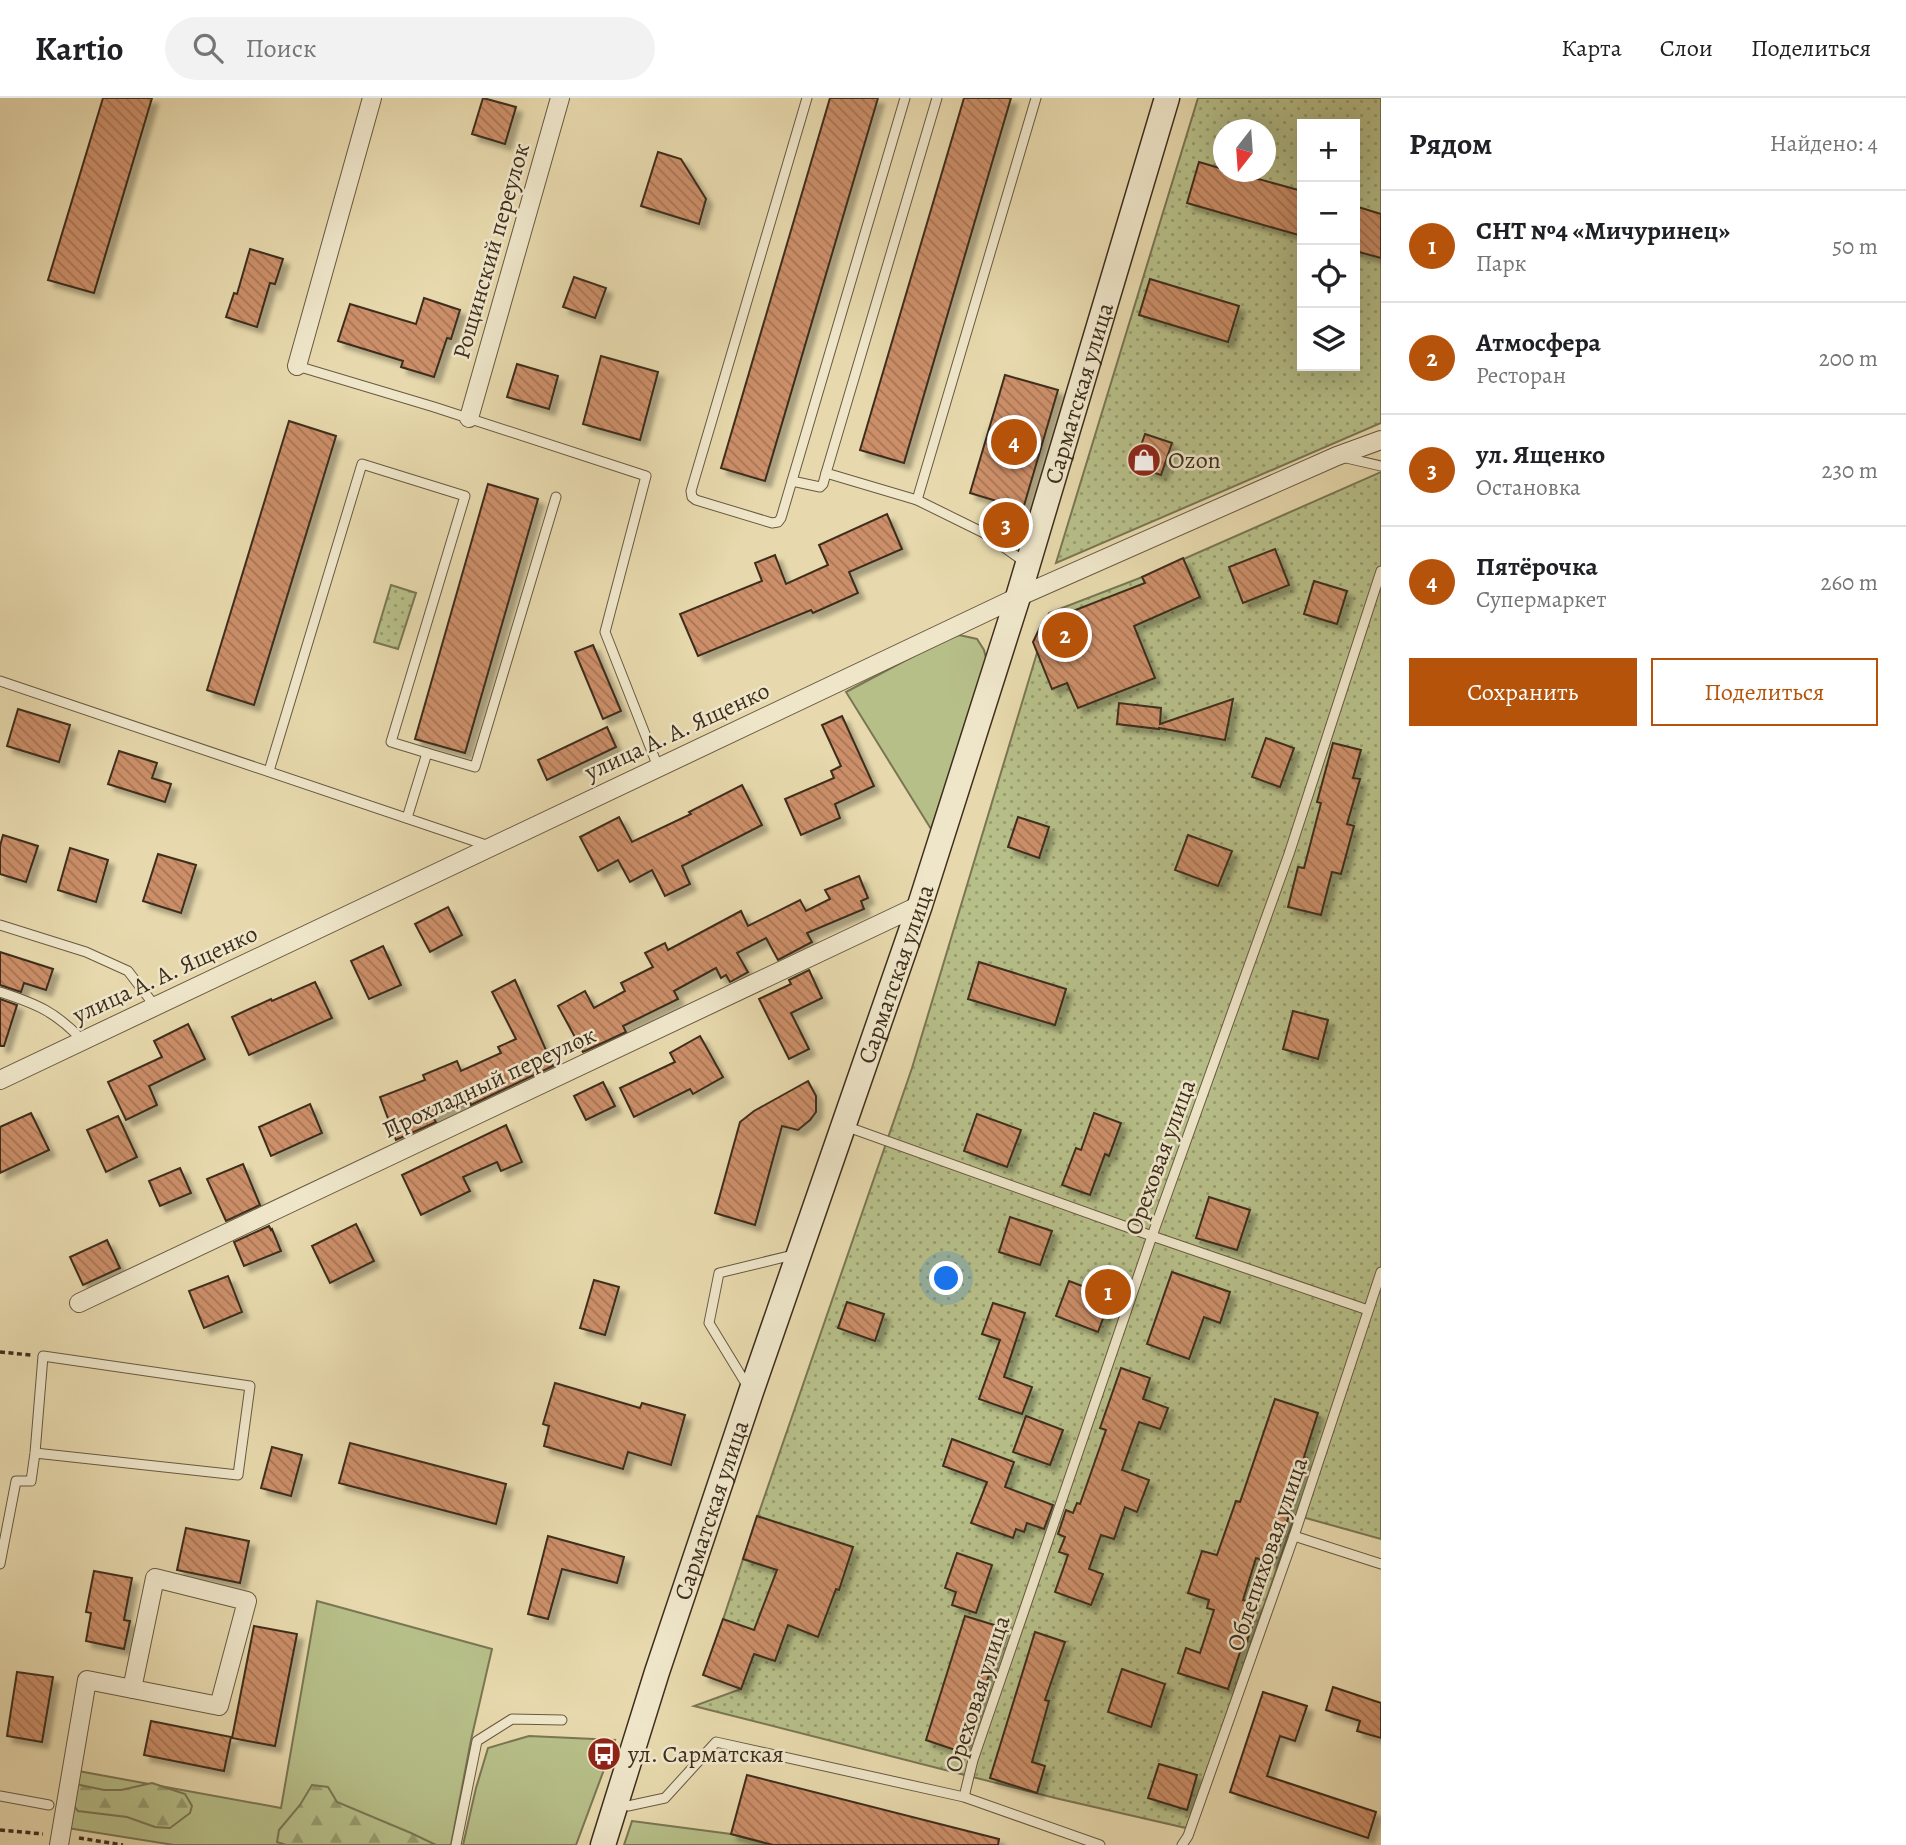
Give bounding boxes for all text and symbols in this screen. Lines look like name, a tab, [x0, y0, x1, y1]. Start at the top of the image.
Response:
search box	[165, 17, 655, 80]
text: Kartio	[35, 26, 123, 71]
icon: search	[189, 29, 227, 67]
text: Поиск	[245, 31, 317, 66]
text: Карта	[1561, 32, 1622, 64]
text: Слои	[1660, 32, 1713, 64]
text: Поделиться	[1751, 32, 1871, 64]
north arrow	[1213, 119, 1276, 182]
map controls	[1297, 119, 1360, 371]
button: +	[1297, 119, 1360, 182]
text: Рядом	[1409, 124, 1492, 164]
text: Найдено: 4	[1770, 128, 1878, 159]
street label: Рощинский переулок	[445, 139, 537, 363]
button: −	[1297, 182, 1360, 245]
text: СНТ №4 «Мичуринец»	[1476, 213, 1730, 248]
text: 1	[1428, 231, 1436, 262]
text: 50 m	[1832, 231, 1878, 262]
button: locate	[1297, 245, 1360, 308]
text: Парк	[1476, 248, 1527, 279]
street label: Сарматская улица	[1037, 299, 1121, 488]
button: layers	[1297, 308, 1360, 371]
text: Атмосфера	[1476, 325, 1601, 360]
text: 2	[1426, 343, 1438, 374]
text: 200 m	[1819, 343, 1878, 374]
text: Ресторан	[1476, 360, 1566, 391]
pin: 4	[991, 416, 1037, 468]
text: ул. Ященко	[1476, 437, 1605, 472]
shop icon: Ozon	[1125, 441, 1163, 479]
place label: Ozon	[1168, 444, 1221, 476]
text: 3	[1427, 455, 1437, 486]
text: 230 m	[1822, 455, 1878, 486]
text: Остановка	[1476, 472, 1581, 503]
pin: 3	[983, 499, 1029, 551]
text: Пятёрочка	[1476, 549, 1598, 584]
text: 4	[1427, 567, 1437, 598]
text: 260 m	[1820, 567, 1878, 598]
text: Супермаркет	[1476, 584, 1607, 615]
pin: 2	[1042, 609, 1088, 661]
button: Сохранить	[1409, 658, 1637, 726]
button: Поделиться	[1651, 658, 1878, 726]
street label: улица А. А. Ященко	[578, 674, 775, 788]
street label: Сарматская улица	[850, 880, 942, 1068]
street label: улица А. А. Ященко	[66, 917, 263, 1031]
street label: Прохладный переулок	[377, 1018, 601, 1146]
street label: Ореховая улица	[1117, 1075, 1203, 1239]
your location	[929, 1261, 963, 1295]
pin: 1	[1085, 1266, 1131, 1318]
street label: Сарматская улица	[666, 1416, 756, 1604]
street label: Облепиховая улица	[1219, 1453, 1315, 1655]
street label: Ореховая улица	[937, 1611, 1017, 1777]
bus stop icon: ул. Сарматская	[585, 1735, 623, 1773]
place label: ул. Сарматская	[627, 1738, 784, 1770]

